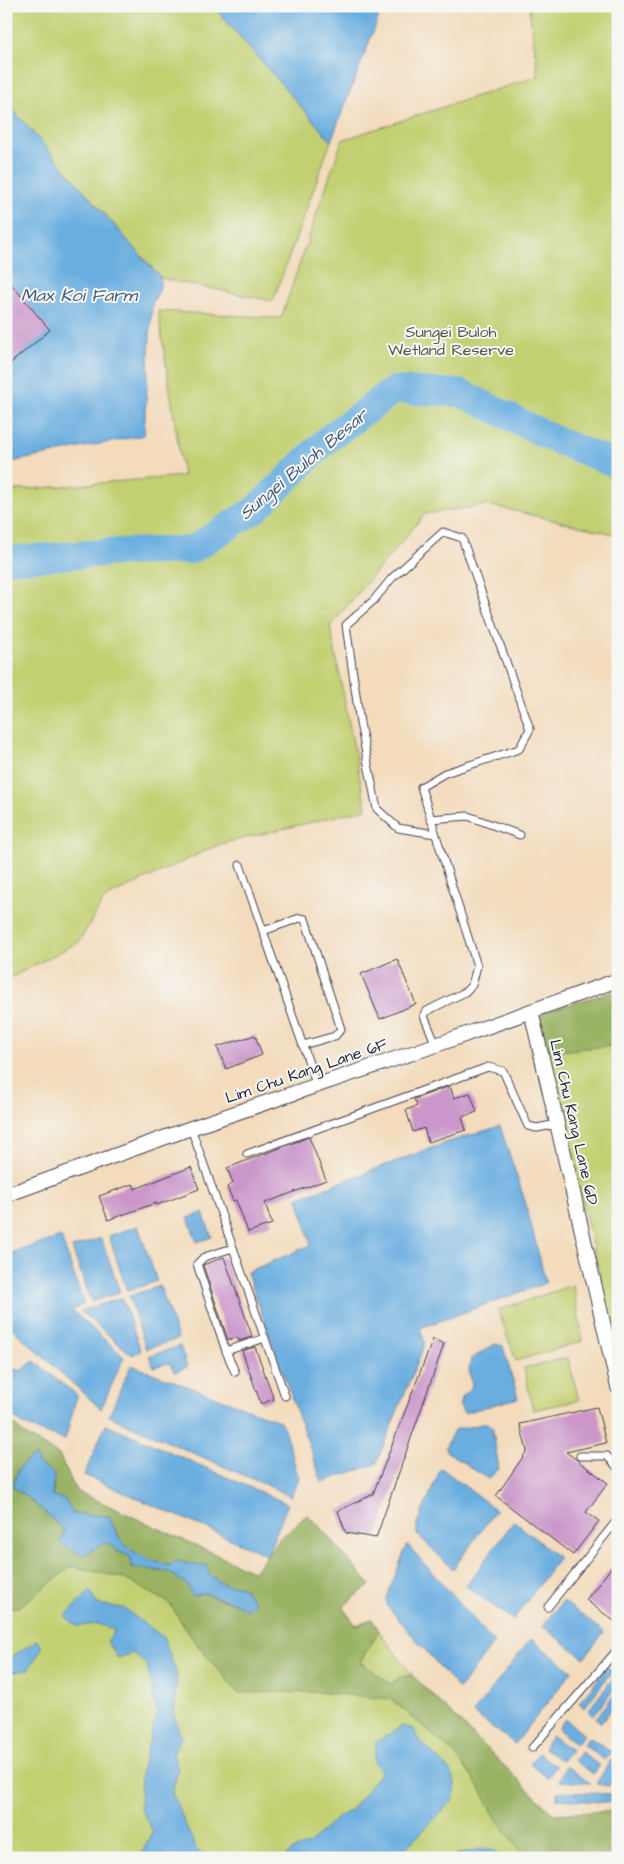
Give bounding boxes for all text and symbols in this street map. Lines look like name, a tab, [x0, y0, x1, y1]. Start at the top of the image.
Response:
water label: Max Koi Farm	[21, 283, 139, 308]
park label: Sungei Buloh Wetland Reserve	[388, 321, 514, 361]
water label: Sungei Buloh Besar	[234, 402, 375, 526]
street label: Lim Chu Kang Lane 6F	[222, 1033, 391, 1110]
street label: Lim Chu Kang Lane 6D	[543, 1037, 604, 1207]

